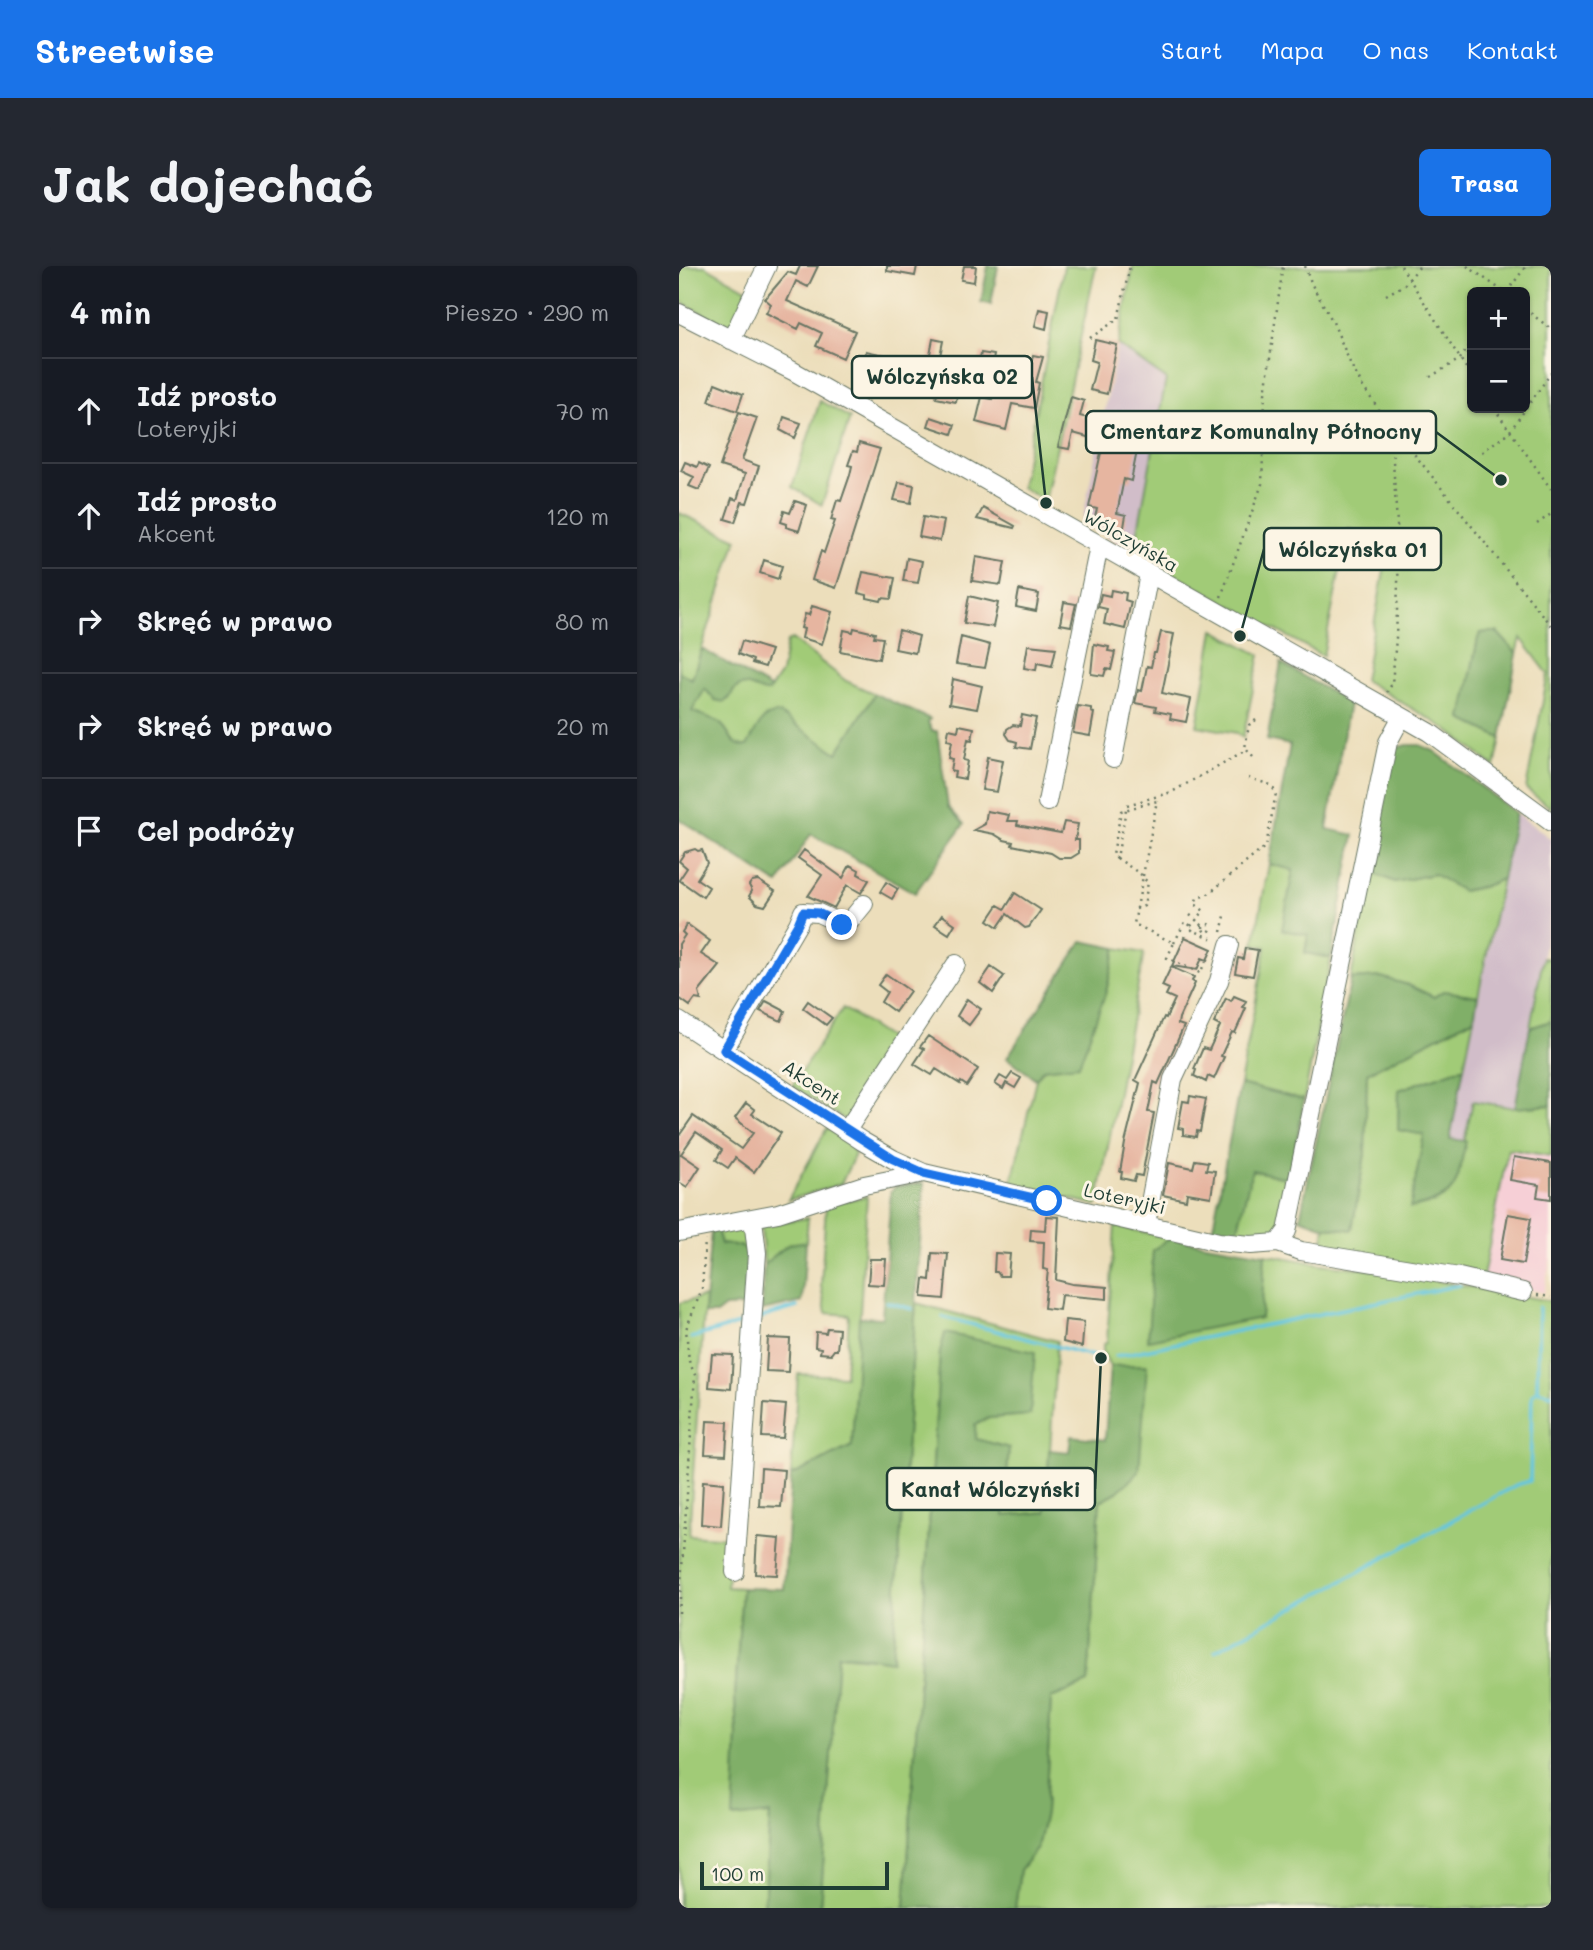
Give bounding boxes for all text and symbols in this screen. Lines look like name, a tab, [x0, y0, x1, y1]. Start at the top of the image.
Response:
text: Streetwise	[35, 28, 214, 71]
text: Start	[1161, 34, 1223, 65]
text: Mapa	[1261, 34, 1324, 65]
text: O nas	[1362, 34, 1429, 65]
text: Kontakt	[1467, 34, 1558, 65]
button: Trasa	[1419, 149, 1551, 216]
text: Jak dojechać	[42, 151, 374, 214]
map controls	[1467, 287, 1530, 413]
button: +	[1467, 287, 1530, 350]
text: 4 min	[70, 292, 151, 332]
text: Pieszo · 290 m	[445, 297, 609, 327]
button: −	[1467, 350, 1530, 413]
callout: Wólczyńska 02	[852, 356, 1032, 398]
text: Wólczyńska 02	[866, 362, 1018, 390]
text: Idź prosto	[137, 379, 277, 413]
icon: ahead	[70, 392, 108, 430]
text: 70 m	[556, 396, 609, 426]
callout: Cmentarz Komunalny Północny	[1086, 411, 1436, 453]
text: Loteryjki	[137, 413, 238, 443]
text: Cmentarz Komunalny Północny	[1100, 417, 1422, 445]
text: Idź prosto	[137, 484, 277, 518]
icon: ahead	[70, 497, 108, 535]
text: 120 m	[546, 501, 609, 531]
street label: Wólczyńska	[1079, 503, 1183, 577]
text: Akcent	[137, 518, 216, 548]
callout: Wólczyńska 01	[1264, 528, 1441, 570]
text: Wólczyńska 01	[1278, 535, 1428, 563]
icon: right	[70, 602, 108, 640]
text: Skręć w prawo	[137, 604, 332, 638]
text: 80 m	[555, 606, 609, 636]
icon: right	[70, 707, 108, 745]
text: Skręć w prawo	[137, 709, 332, 743]
text: 20 m	[556, 711, 609, 741]
icon: arrive	[70, 812, 108, 850]
text: Cel podróży	[137, 814, 295, 848]
route end	[826, 909, 857, 940]
street label: Akcent	[778, 1054, 846, 1110]
street label: Loteryjki	[1082, 1176, 1168, 1220]
route start	[1031, 1185, 1062, 1216]
callout: Kanał Wólczyński	[887, 1468, 1095, 1510]
text: Kanał Wólczyński	[901, 1475, 1081, 1503]
scale bar	[700, 1859, 889, 1891]
text: 100 m	[711, 1861, 764, 1886]

